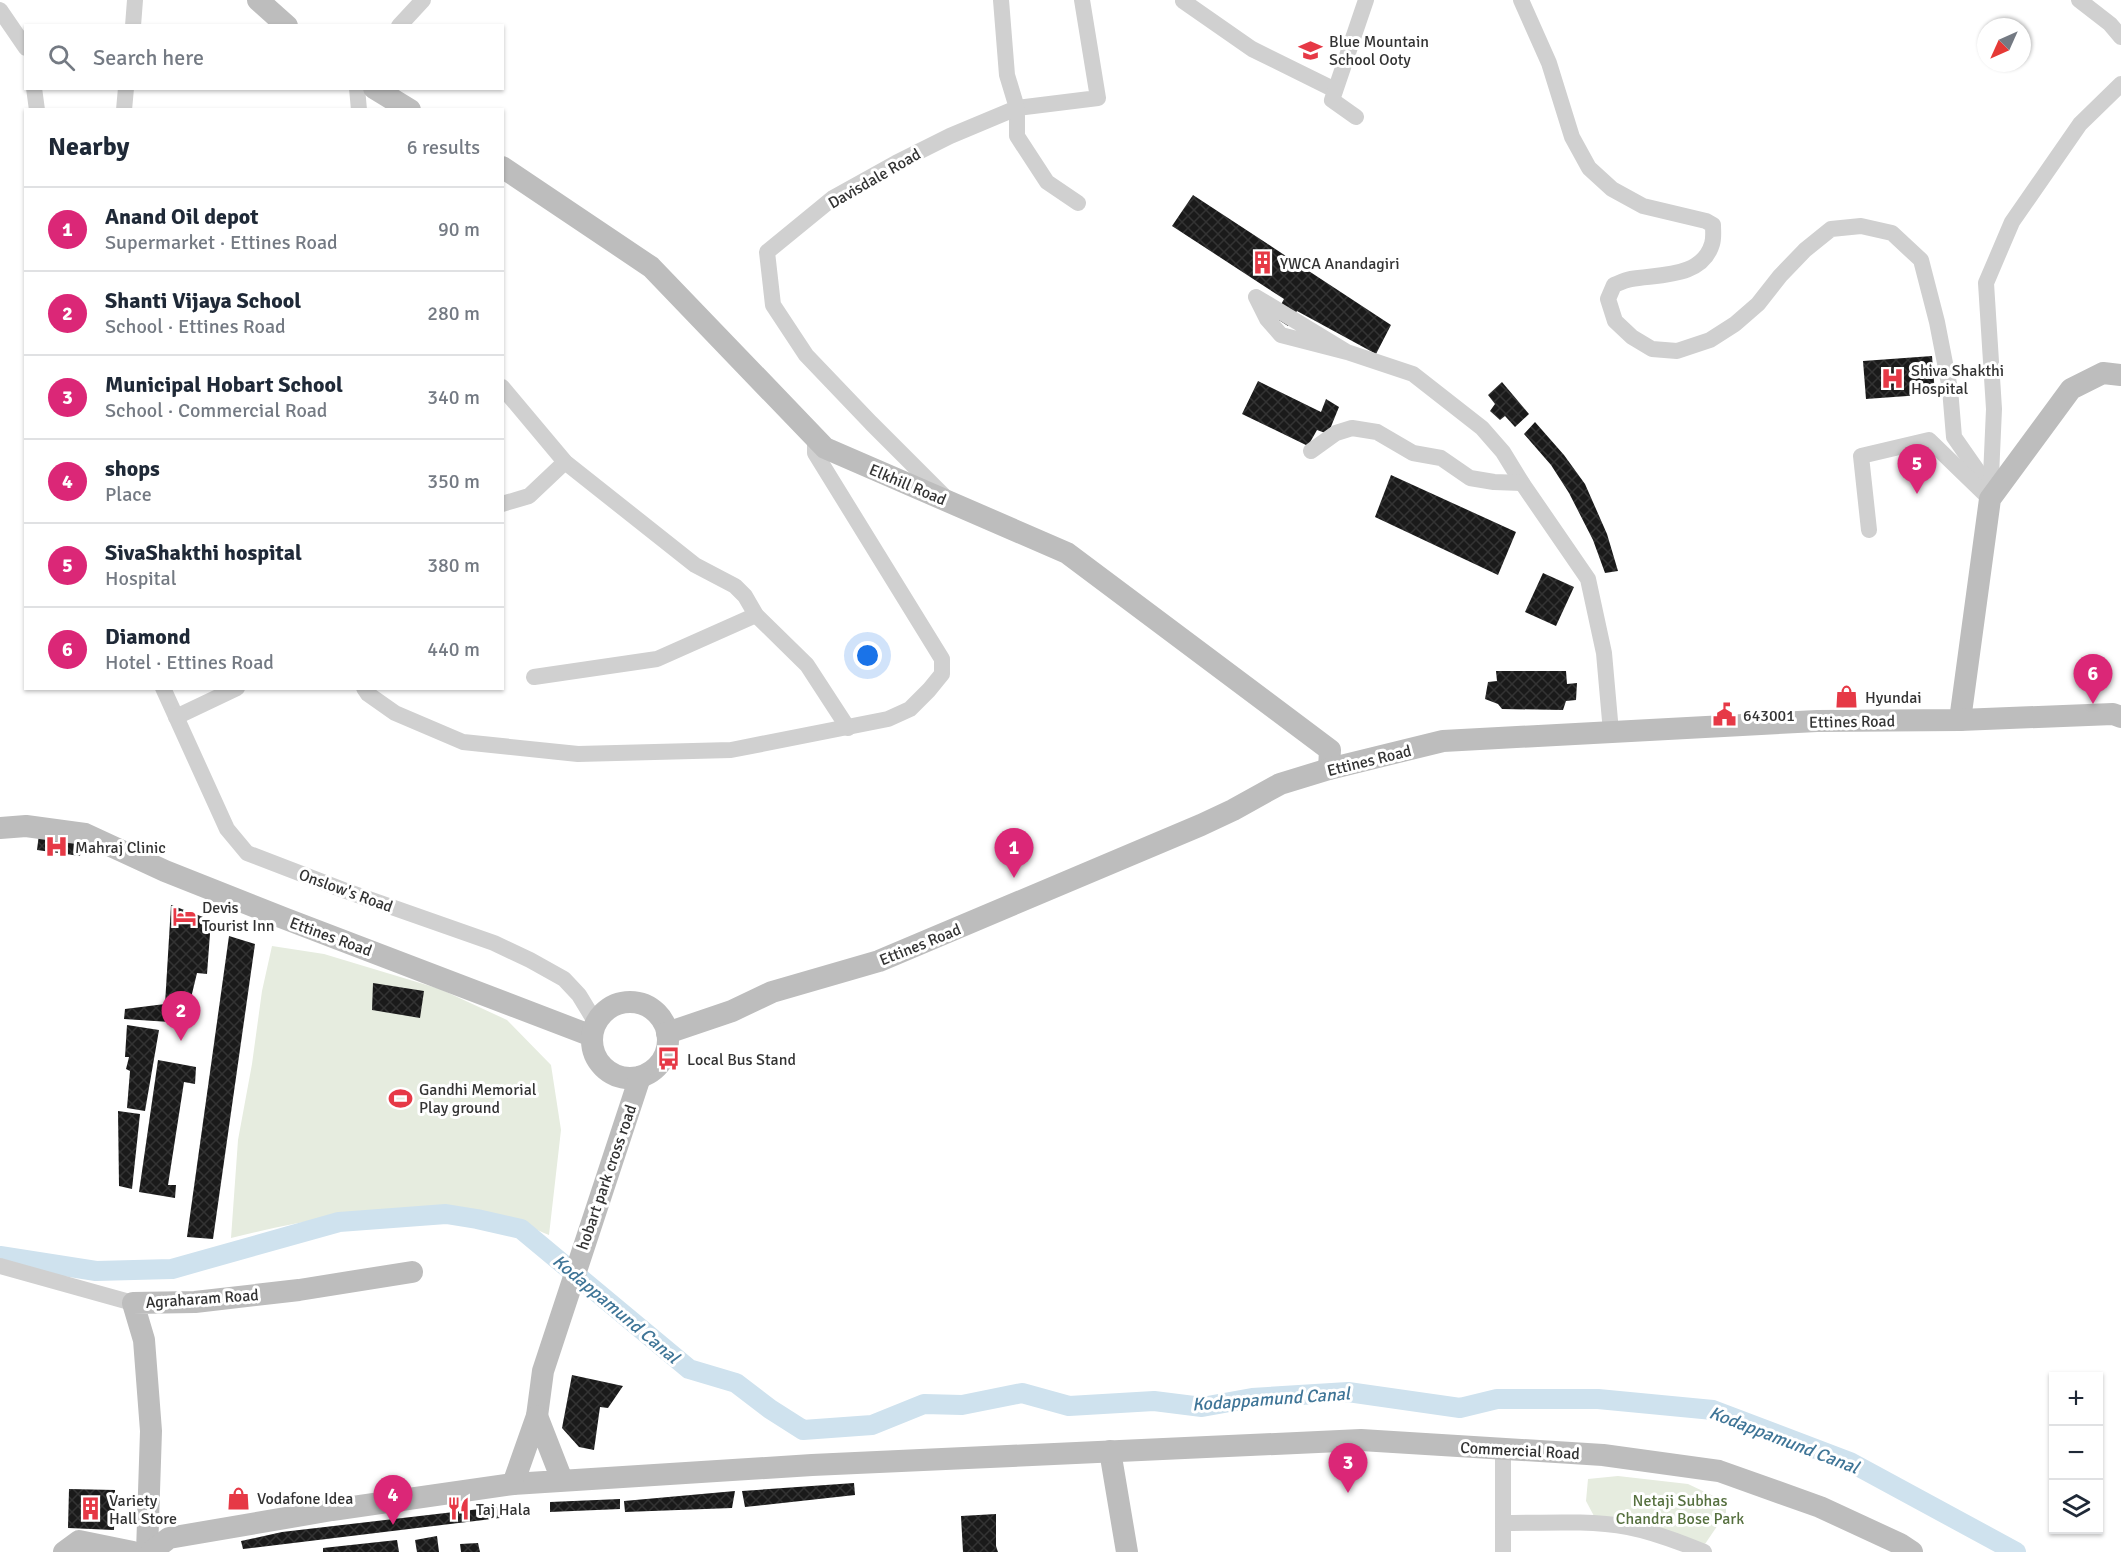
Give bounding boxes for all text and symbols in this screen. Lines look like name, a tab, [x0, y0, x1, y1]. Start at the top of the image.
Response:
north arrow	[1977, 18, 2031, 72]
search box	[24, 24, 504, 90]
place label: Blue Mountain School Ooty	[1329, 32, 1429, 70]
school or university icon: Blue Mountain School Ooty	[1298, 37, 1324, 63]
icon: search	[45, 41, 78, 74]
text: Search here	[93, 44, 204, 71]
text: Nearby	[48, 131, 129, 163]
text: 6 results	[407, 135, 480, 160]
street label: Davisdale Road	[825, 144, 924, 213]
text: Anand Oil depot	[105, 203, 259, 230]
text: 1	[62, 217, 73, 242]
text: 90 m	[438, 217, 480, 242]
text: Supermarket · Ettines Road	[105, 230, 338, 255]
building icon: YWCA Anandagiri	[1249, 250, 1275, 276]
place label: YWCA Anandagiri	[1280, 254, 1400, 274]
text: Shanti Vijaya School	[105, 287, 301, 314]
text: 2	[62, 301, 73, 326]
text: 280 m	[427, 301, 480, 326]
text: School · Ettines Road	[105, 314, 286, 339]
place label: Shiva Shakthi Hospital	[1911, 361, 2004, 399]
hospital icon: Shiva Shakthi Hospital	[1880, 366, 1906, 392]
text: Municipal Hobart School	[105, 371, 343, 398]
text: 3	[62, 385, 73, 410]
text: 340 m	[427, 385, 480, 410]
text: School · Commercial Road	[105, 398, 327, 423]
pin: 5	[1898, 444, 1936, 494]
text: shops	[105, 455, 160, 482]
street label: Elkhill Road	[866, 460, 949, 510]
text: 4	[62, 469, 73, 494]
text: 350 m	[427, 469, 480, 494]
text: Place	[105, 482, 152, 507]
text: SivaShakthi hospital	[105, 539, 302, 566]
text: 5	[62, 553, 73, 578]
text: 380 m	[427, 553, 480, 578]
text: Hospital	[105, 566, 177, 591]
text: Diamond	[105, 623, 191, 650]
text: 6	[62, 637, 73, 662]
text: 440 m	[427, 637, 480, 662]
your location	[853, 641, 882, 670]
text: Hotel · Ettines Road	[105, 650, 274, 675]
pin: 6	[2074, 654, 2112, 704]
shop icon: Hyundai	[1834, 684, 1860, 710]
place label: Hyundai	[1865, 688, 1922, 708]
public building icon: 643001	[1712, 702, 1738, 728]
place label: 643001	[1743, 706, 1795, 726]
street label: Ettines Road	[1809, 711, 1895, 733]
street label: Ettines Road	[1325, 741, 1413, 781]
pin: 1	[994, 828, 1034, 878]
hospital icon: Mahraj Clinic	[44, 834, 70, 860]
place label: Mahraj Clinic	[75, 838, 166, 858]
street label: Onslow's Road	[296, 865, 395, 917]
place label: Devis Tourist Inn	[202, 898, 274, 936]
hotel icon: Devis Tourist Inn	[171, 903, 197, 929]
street label: Ettines Road	[287, 913, 375, 961]
street label: Ettines Road	[877, 920, 964, 970]
pin: 2	[162, 992, 201, 1041]
bus stop icon: Local Bus Stand	[656, 1046, 682, 1072]
place label: Local Bus Stand	[687, 1050, 796, 1070]
place label: Gandhi Memorial Play ground	[419, 1080, 537, 1118]
sports icon: Gandhi Memorial Play ground	[388, 1085, 414, 1111]
street label: hobart park cross road	[573, 1102, 641, 1253]
water label: Kodappamund Canal	[548, 1250, 685, 1369]
street label: Agraharam Road	[145, 1285, 259, 1313]
map controls	[2049, 1372, 2103, 1534]
button: +	[2049, 1372, 2103, 1426]
water label: Kodappamund Canal	[1191, 1382, 1352, 1415]
water label: Kodappamund Canal	[1706, 1401, 1863, 1479]
button: −	[2049, 1426, 2103, 1480]
street label: Commercial Road	[1460, 1438, 1580, 1464]
pin: 3	[1328, 1444, 1368, 1493]
pin: 4	[374, 1476, 412, 1525]
button: layers	[2049, 1480, 2103, 1534]
shop icon: Vodafone Idea	[226, 1485, 252, 1511]
place label: Vodafone Idea	[257, 1489, 353, 1509]
place label: Variety Hall Store	[109, 1491, 177, 1529]
park label: Netaji Subhas Chandra Bose Park	[1616, 1491, 1744, 1529]
building icon: Variety Hall Store	[78, 1496, 104, 1522]
restaurant icon: Taj Hala	[445, 1496, 471, 1522]
place label: Taj Hala	[476, 1500, 531, 1520]

